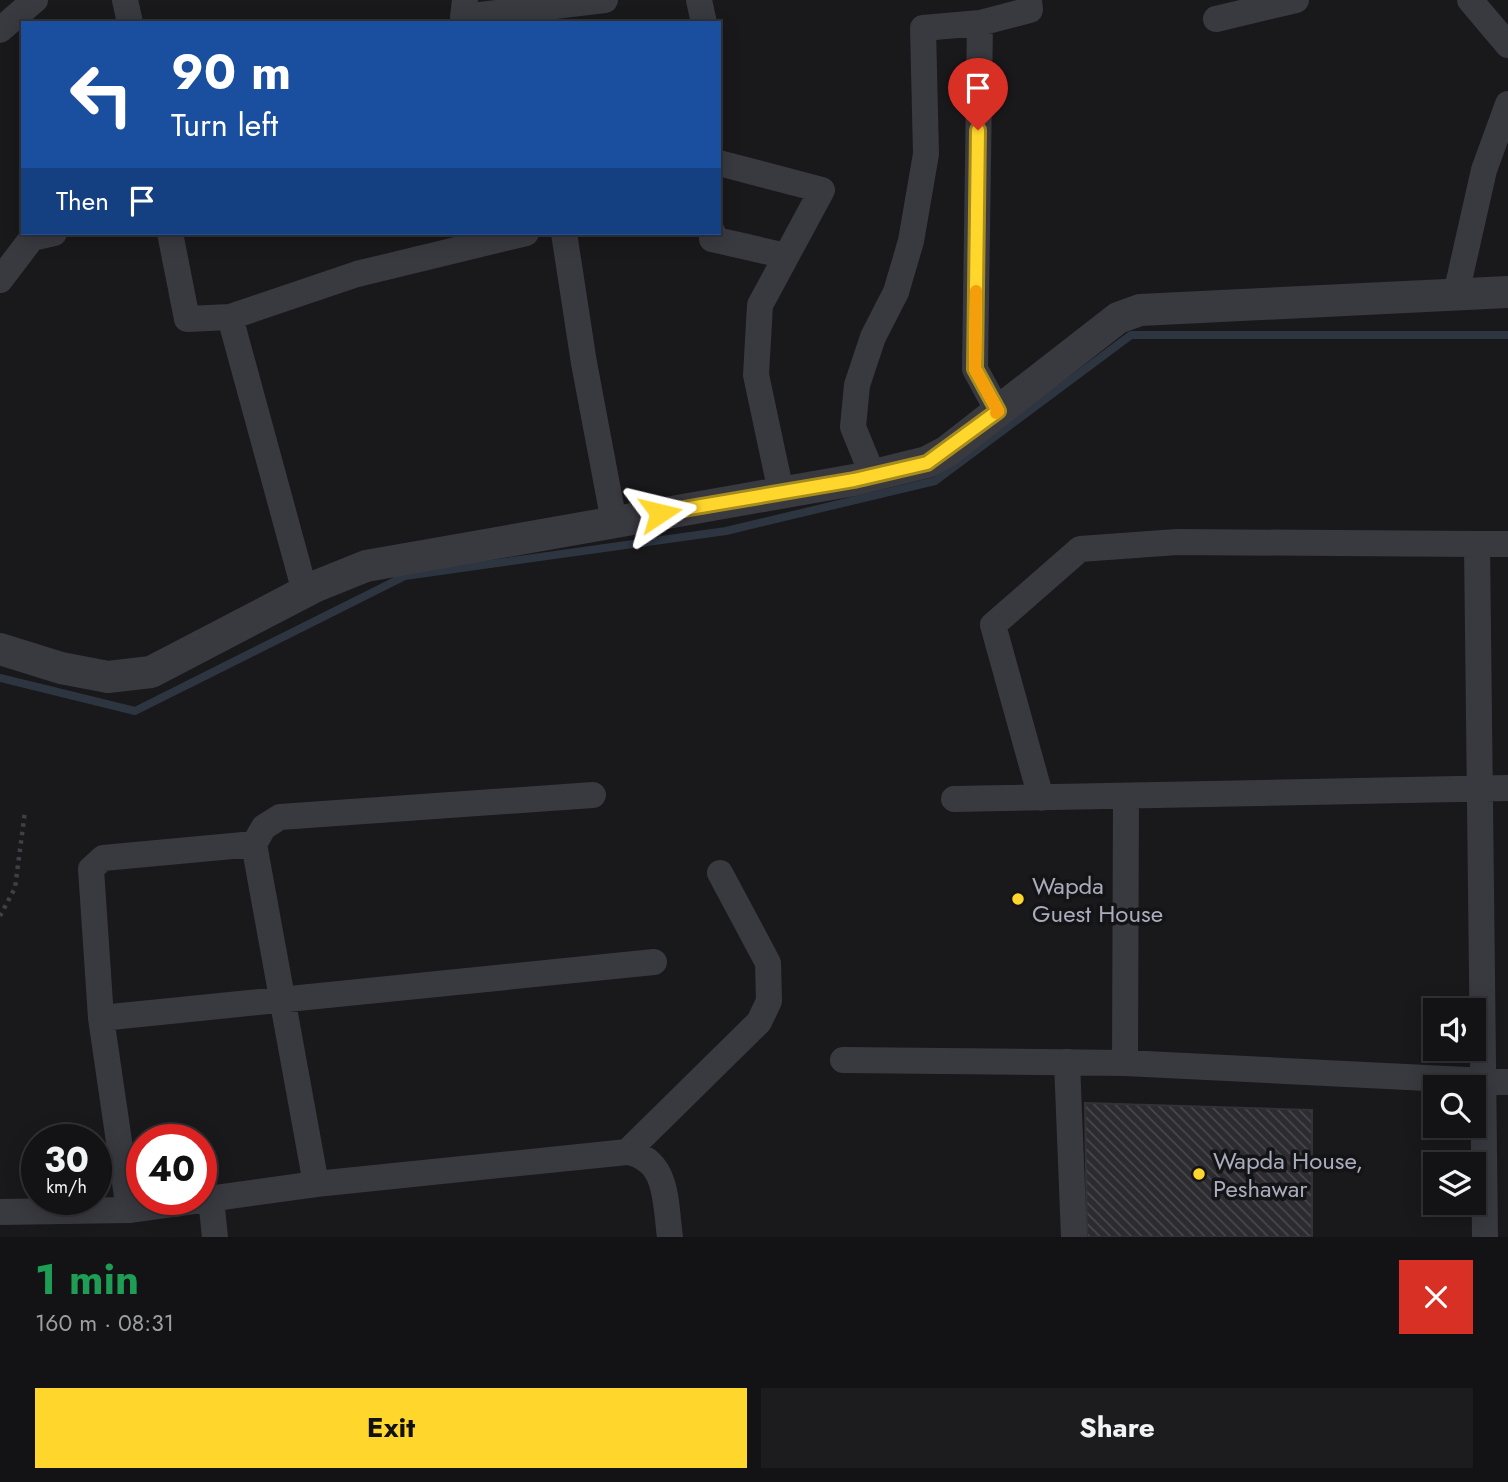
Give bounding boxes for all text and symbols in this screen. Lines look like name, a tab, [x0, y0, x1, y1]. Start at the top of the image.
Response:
text: 90 m	[171, 37, 291, 107]
icon: left	[56, 49, 147, 140]
pin	[948, 58, 1008, 130]
icon: arrive	[959, 69, 997, 107]
text: Turn left	[171, 102, 278, 148]
text: Then	[56, 182, 109, 220]
icon: arrive	[123, 182, 161, 220]
position arrow	[623, 476, 697, 550]
place label: Wapda Guest House	[1032, 868, 1163, 931]
marker: Wapda Guest House	[1010, 891, 1026, 907]
map controls	[1423, 998, 1486, 1215]
button: sound	[1423, 998, 1486, 1061]
button: search	[1423, 1075, 1486, 1138]
speed limit sign: 40	[126, 1124, 217, 1215]
text: 30	[44, 1135, 89, 1185]
place label: Wapda House, Peshawar	[1213, 1143, 1363, 1206]
button: layers	[1423, 1152, 1486, 1215]
marker: Wapda House, Peshawar	[1191, 1166, 1207, 1182]
text: km/h	[46, 1174, 87, 1200]
text: 1 min	[35, 1249, 139, 1310]
button: close	[1399, 1260, 1473, 1334]
text: 160 m · 08:31	[35, 1306, 174, 1340]
button: Exit	[35, 1388, 747, 1468]
button: Share	[761, 1388, 1473, 1468]

